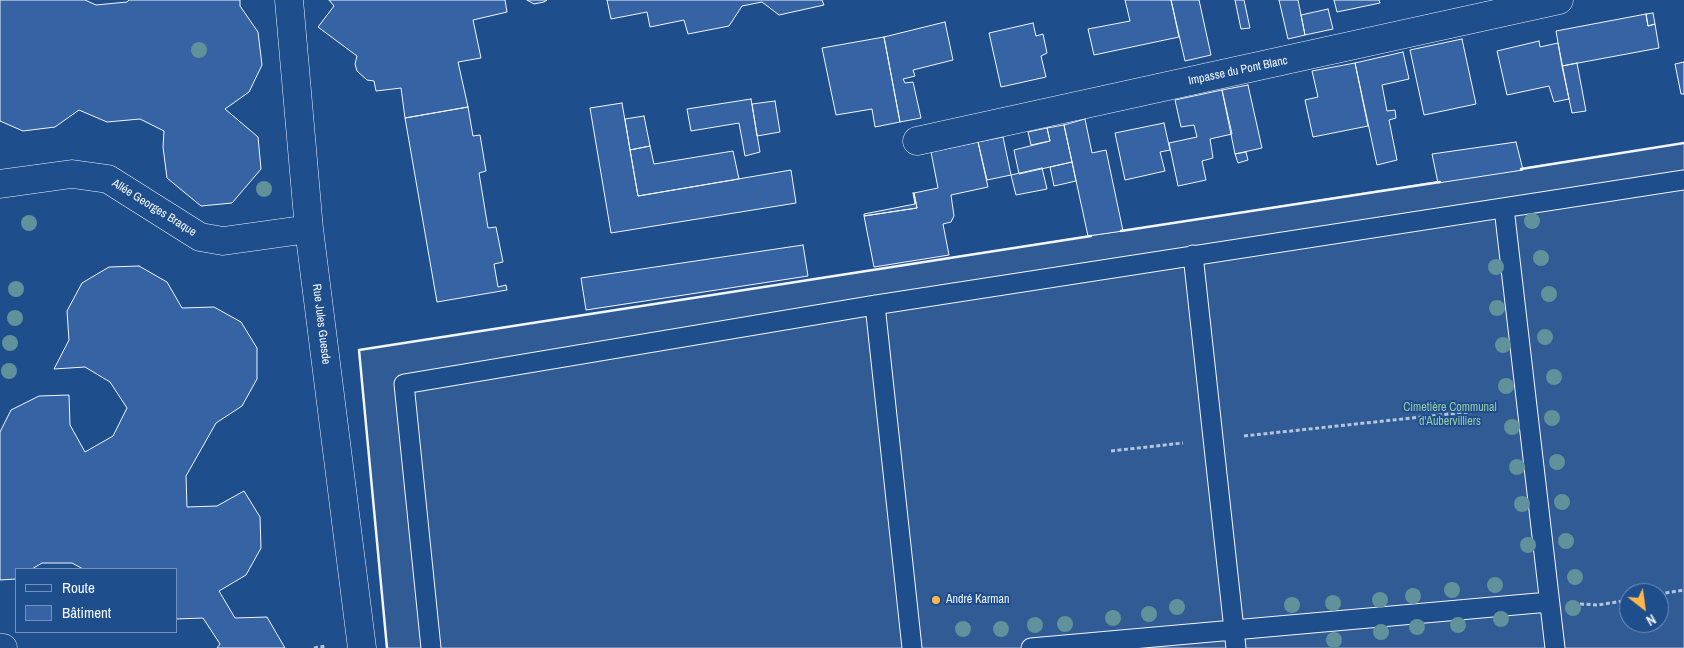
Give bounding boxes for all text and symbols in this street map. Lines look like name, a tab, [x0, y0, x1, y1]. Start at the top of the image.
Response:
street label: Impasse du Pont Blanc	[1187, 53, 1289, 89]
street label: Allée Georges Braque	[109, 176, 199, 240]
street label: Rue Jules Guesde	[309, 283, 333, 365]
park label: Cimetière Communal d'Aubervilliers	[1403, 401, 1497, 429]
legend	[15, 568, 178, 633]
text: Route	[62, 577, 95, 598]
north arrow	[1619, 583, 1669, 633]
place label: André Karman	[946, 593, 1009, 607]
marker: André Karman	[930, 594, 942, 606]
text: Bâtiment	[62, 602, 111, 623]
text: N	[1643, 610, 1659, 630]

